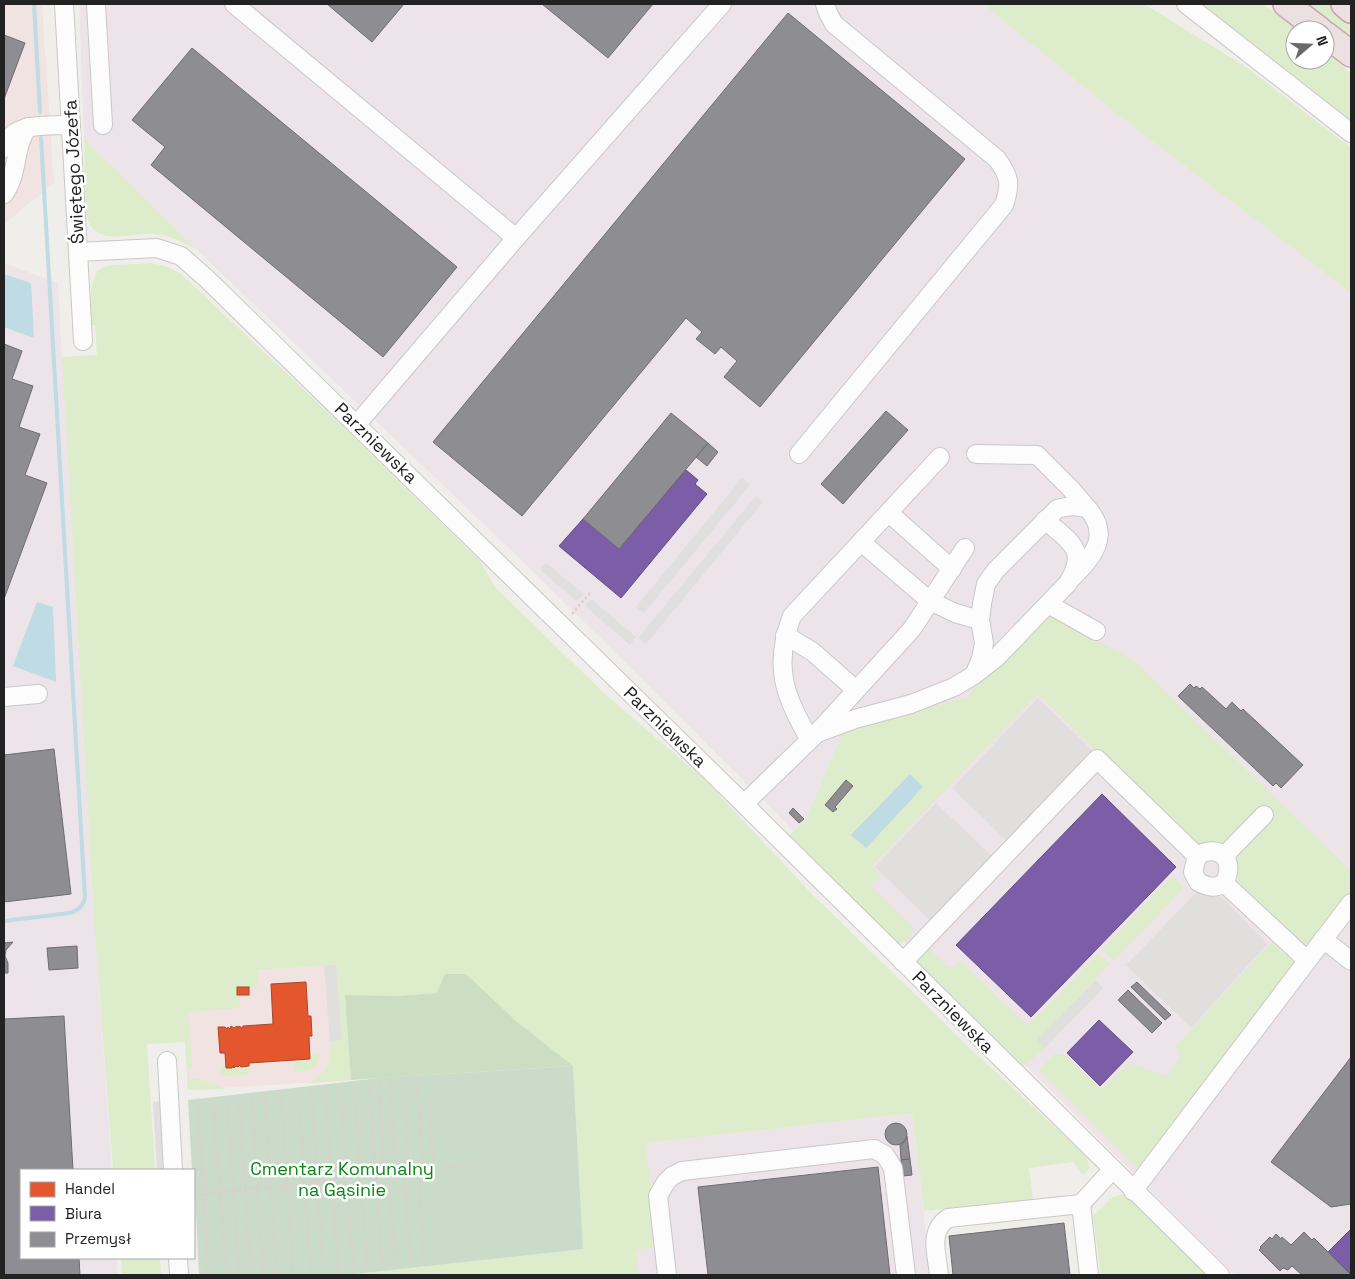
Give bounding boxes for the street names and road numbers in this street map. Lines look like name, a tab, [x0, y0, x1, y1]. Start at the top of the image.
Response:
street label: Świętego Józefa	[58, 99, 89, 245]
street label: Parzniewska	[330, 397, 423, 488]
street label: Parzniewska	[619, 681, 712, 772]
street label: Parzniewska	[907, 966, 999, 1058]

